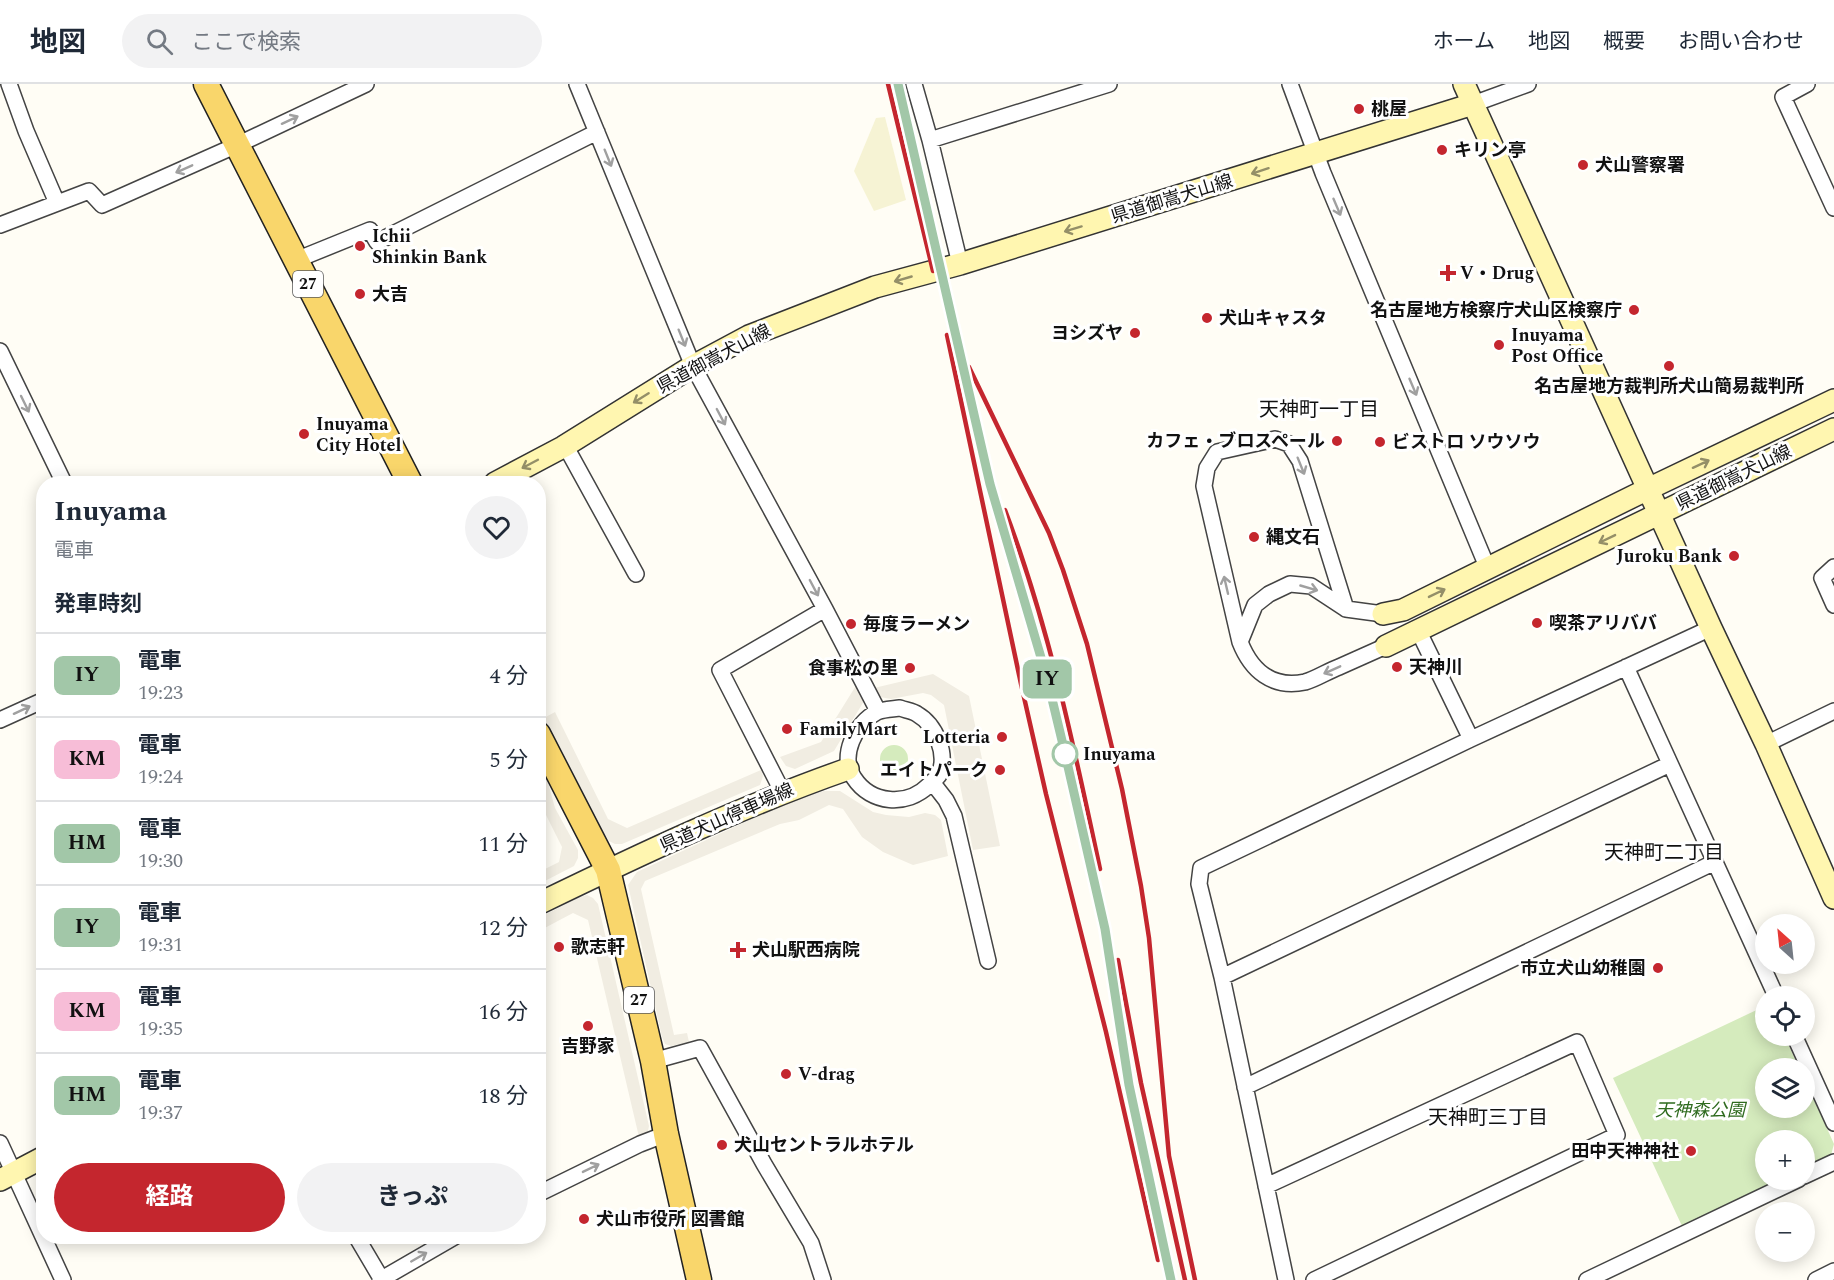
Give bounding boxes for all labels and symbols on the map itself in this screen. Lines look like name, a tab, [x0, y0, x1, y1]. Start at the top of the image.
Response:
place label: 桃屋	[1371, 96, 1407, 123]
marker: 桃屋	[1352, 102, 1366, 116]
one-way arrow	[280, 114, 298, 126]
place label: キリン亭	[1454, 137, 1526, 164]
marker: キリン亭	[1435, 143, 1449, 157]
one-way arrow	[603, 148, 614, 166]
place label: 犬山警察署	[1595, 152, 1685, 179]
marker: 犬山警察署	[1576, 158, 1590, 172]
one-way arrow	[175, 164, 193, 175]
one-way arrow	[1251, 167, 1269, 178]
street label: 県道御嵩犬山線	[1108, 168, 1236, 230]
one-way arrow	[1332, 197, 1344, 215]
place label: Ichii Shinkin Bank	[372, 223, 487, 271]
one-way arrow	[1064, 224, 1083, 235]
marker: Ichii Shinkin Bank	[353, 239, 367, 253]
place label: V・Drug	[1460, 260, 1534, 287]
marker: V・Drug	[1441, 266, 1455, 280]
road number: 27	[293, 271, 323, 297]
one-way arrow	[894, 274, 913, 285]
place label: 大吉	[372, 281, 408, 308]
marker: 大吉	[353, 287, 367, 301]
place label: 名古屋地方検察庁犬山区検察庁	[1370, 297, 1622, 324]
marker: 名古屋地方検察庁犬山区検察庁	[1627, 303, 1641, 317]
place label: 犬山キャスタ	[1219, 305, 1327, 332]
marker: 犬山キャスタ	[1200, 311, 1214, 325]
street label: 県道御嵩犬山線	[652, 318, 776, 400]
place label: ヨシズヤ	[1051, 320, 1123, 347]
place label: Inuyama Post Office	[1511, 322, 1603, 370]
marker: ヨシズヤ	[1128, 326, 1142, 340]
one-way arrow	[677, 328, 688, 347]
marker: Inuyama Post Office	[1492, 338, 1506, 352]
marker: 名古屋地方裁判所犬山簡易裁判所	[1662, 359, 1676, 373]
place label: 名古屋地方裁判所犬山簡易裁判所	[1534, 373, 1804, 400]
one-way arrow	[1408, 377, 1419, 395]
one-way arrow	[633, 393, 650, 405]
one-way arrow	[20, 394, 32, 412]
district label: 天神町一丁目	[1259, 395, 1379, 425]
one-way arrow	[715, 408, 727, 425]
place label: Inuyama City Hotel	[316, 411, 401, 459]
marker: Inuyama City Hotel	[297, 427, 311, 441]
place label: カフェ・ブロスペール	[1146, 428, 1325, 455]
place label: ビストロ ソウソウ	[1392, 429, 1541, 456]
marker: カフェ・ブロスペール	[1330, 434, 1344, 448]
marker: ビストロ ソウソウ	[1373, 435, 1387, 449]
street label: 県道御嵩犬山線	[1671, 438, 1797, 518]
one-way arrow	[1296, 456, 1307, 474]
one-way arrow	[1691, 457, 1709, 469]
one-way arrow	[522, 458, 539, 470]
place label: 縄文石	[1266, 524, 1320, 551]
marker: 縄文石	[1247, 530, 1261, 544]
one-way arrow	[1599, 534, 1617, 546]
place label: Juroku Bank	[1616, 543, 1722, 570]
marker: Juroku Bank	[1727, 549, 1741, 563]
one-way arrow	[1220, 576, 1232, 595]
one-way arrow	[809, 579, 820, 597]
one-way arrow	[1299, 582, 1318, 594]
one-way arrow	[1428, 586, 1446, 598]
place label: 喫茶アリババ	[1549, 610, 1657, 637]
place label: 毎度ラーメン	[863, 611, 970, 638]
marker: 喫茶アリババ	[1530, 616, 1544, 630]
marker: 毎度ラーメン	[844, 617, 858, 631]
place label: 天神川	[1409, 654, 1463, 681]
place label: 食事松の里	[808, 655, 898, 682]
line badge: IY	[1020, 660, 1074, 698]
marker: 天神川	[1390, 660, 1404, 674]
marker: 食事松の里	[903, 661, 917, 675]
one-way arrow	[1324, 664, 1342, 676]
one-way arrow	[12, 704, 30, 715]
place label: FamilyMart	[799, 716, 898, 743]
marker: FamilyMart	[780, 722, 794, 736]
place label: Lotteria	[923, 724, 991, 751]
marker: Lotteria	[995, 730, 1009, 744]
marker: Inuyama	[1052, 741, 1078, 767]
place label: Inuyama	[1083, 741, 1156, 768]
place label: エイトパーク	[880, 757, 988, 784]
marker: エイトパーク	[993, 763, 1007, 777]
street label: 県道犬山停車場線	[656, 776, 798, 860]
district label: 天神町二丁目	[1604, 838, 1724, 868]
north arrow	[1755, 914, 1815, 974]
place label: 歌志軒	[571, 934, 625, 961]
place label: 犬山駅西病院	[752, 937, 860, 964]
marker: 歌志軒	[552, 940, 566, 954]
marker: 犬山駅西病院	[729, 941, 747, 959]
place label: 市立犬山幼稚園	[1520, 955, 1646, 982]
marker: 市立犬山幼稚園	[1651, 961, 1665, 975]
road number: 27	[624, 987, 654, 1013]
marker: 吉野家	[581, 1019, 595, 1033]
place label: 吉野家	[561, 1033, 615, 1060]
place label: V-drag	[798, 1061, 855, 1088]
marker: V-drag	[779, 1067, 793, 1081]
park label: 天神森公園	[1655, 1097, 1748, 1124]
district label: 天神町三丁目	[1428, 1103, 1548, 1133]
place label: 犬山セントラルホテル	[734, 1132, 914, 1159]
marker: 犬山セントラルホテル	[715, 1138, 729, 1152]
place label: 田中天神神社	[1571, 1138, 1679, 1165]
marker: 田中天神神社	[1684, 1144, 1698, 1158]
one-way arrow	[582, 1162, 600, 1174]
place label: 犬山市役所 図書館	[596, 1206, 745, 1233]
marker: 犬山市役所 図書館	[577, 1212, 591, 1226]
one-way arrow	[410, 1251, 427, 1263]

